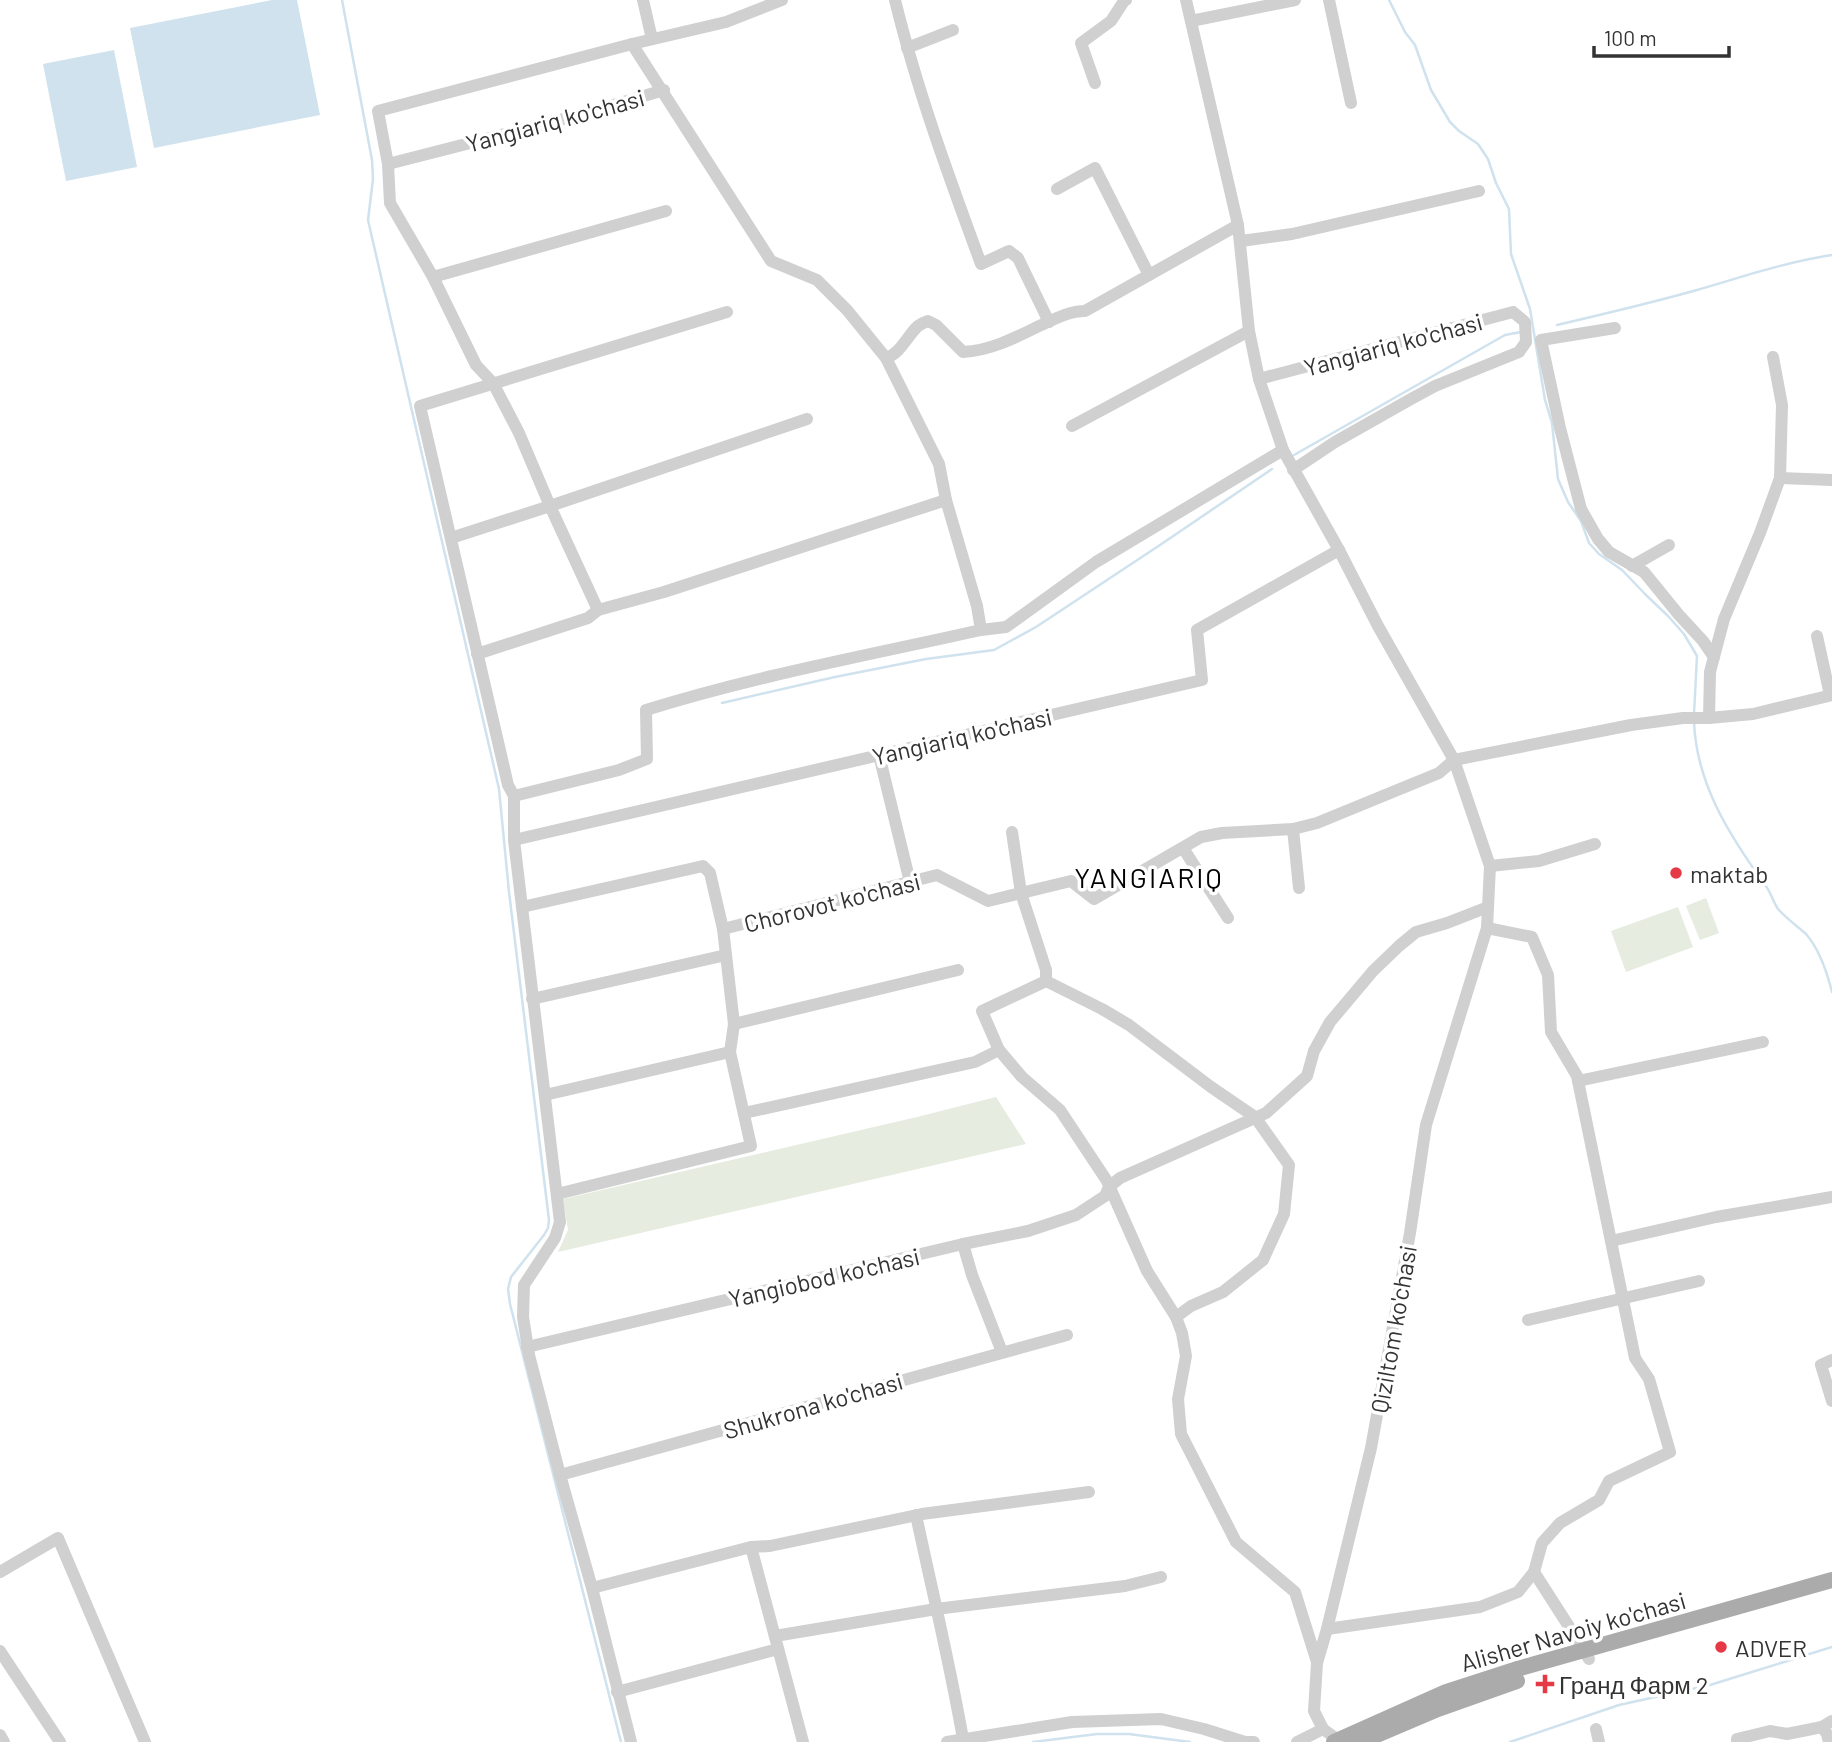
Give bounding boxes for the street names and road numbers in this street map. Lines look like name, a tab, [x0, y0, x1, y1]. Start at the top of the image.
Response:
street label: Yangiariq ko'chasi	[463, 82, 647, 158]
street label: Yangiariq ko'chasi	[1301, 306, 1485, 382]
street label: Yangiariq ko'chasi	[869, 701, 1055, 771]
street label: Chorovot ko'chasi	[741, 866, 923, 938]
street label: Yangiobod ko'chasi	[726, 1241, 922, 1313]
street label: Qiziltom ko'chasi	[1364, 1243, 1422, 1415]
street label: Shukrona ko'chasi	[720, 1366, 906, 1444]
street label: Alisher Navoiy ko'chasi	[1457, 1585, 1689, 1677]

